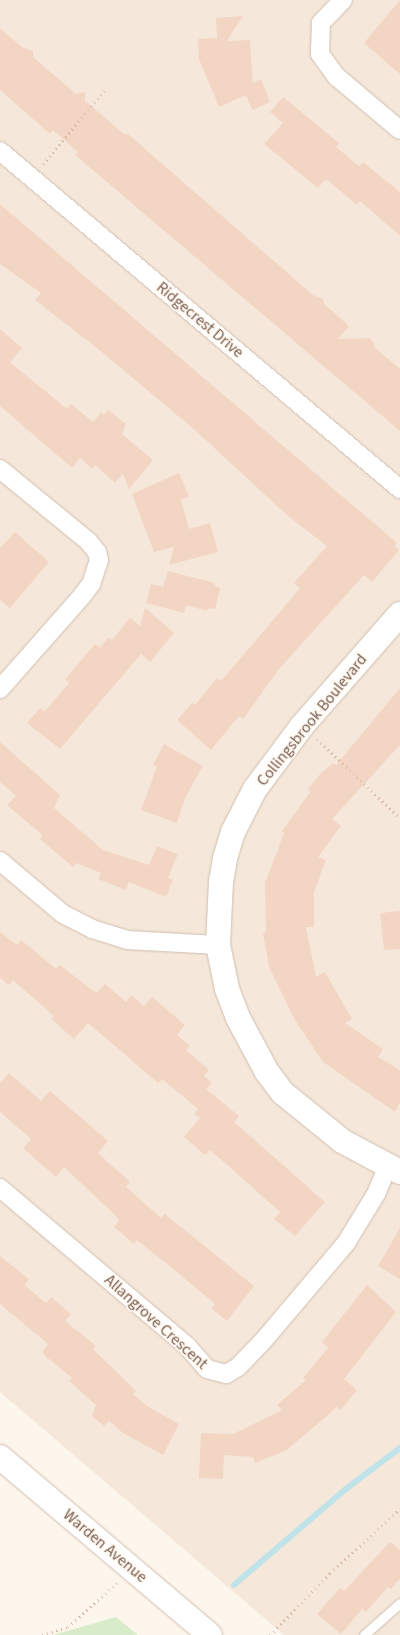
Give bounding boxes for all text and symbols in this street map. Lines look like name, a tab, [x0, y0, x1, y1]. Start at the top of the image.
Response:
street label: Ridgecrest Drive	[152, 278, 248, 362]
street label: Collingsbrook Boulevard	[253, 650, 371, 790]
street label: Allangrove Crescent	[100, 1271, 212, 1373]
street label: Warden Avenue	[59, 1505, 151, 1587]

